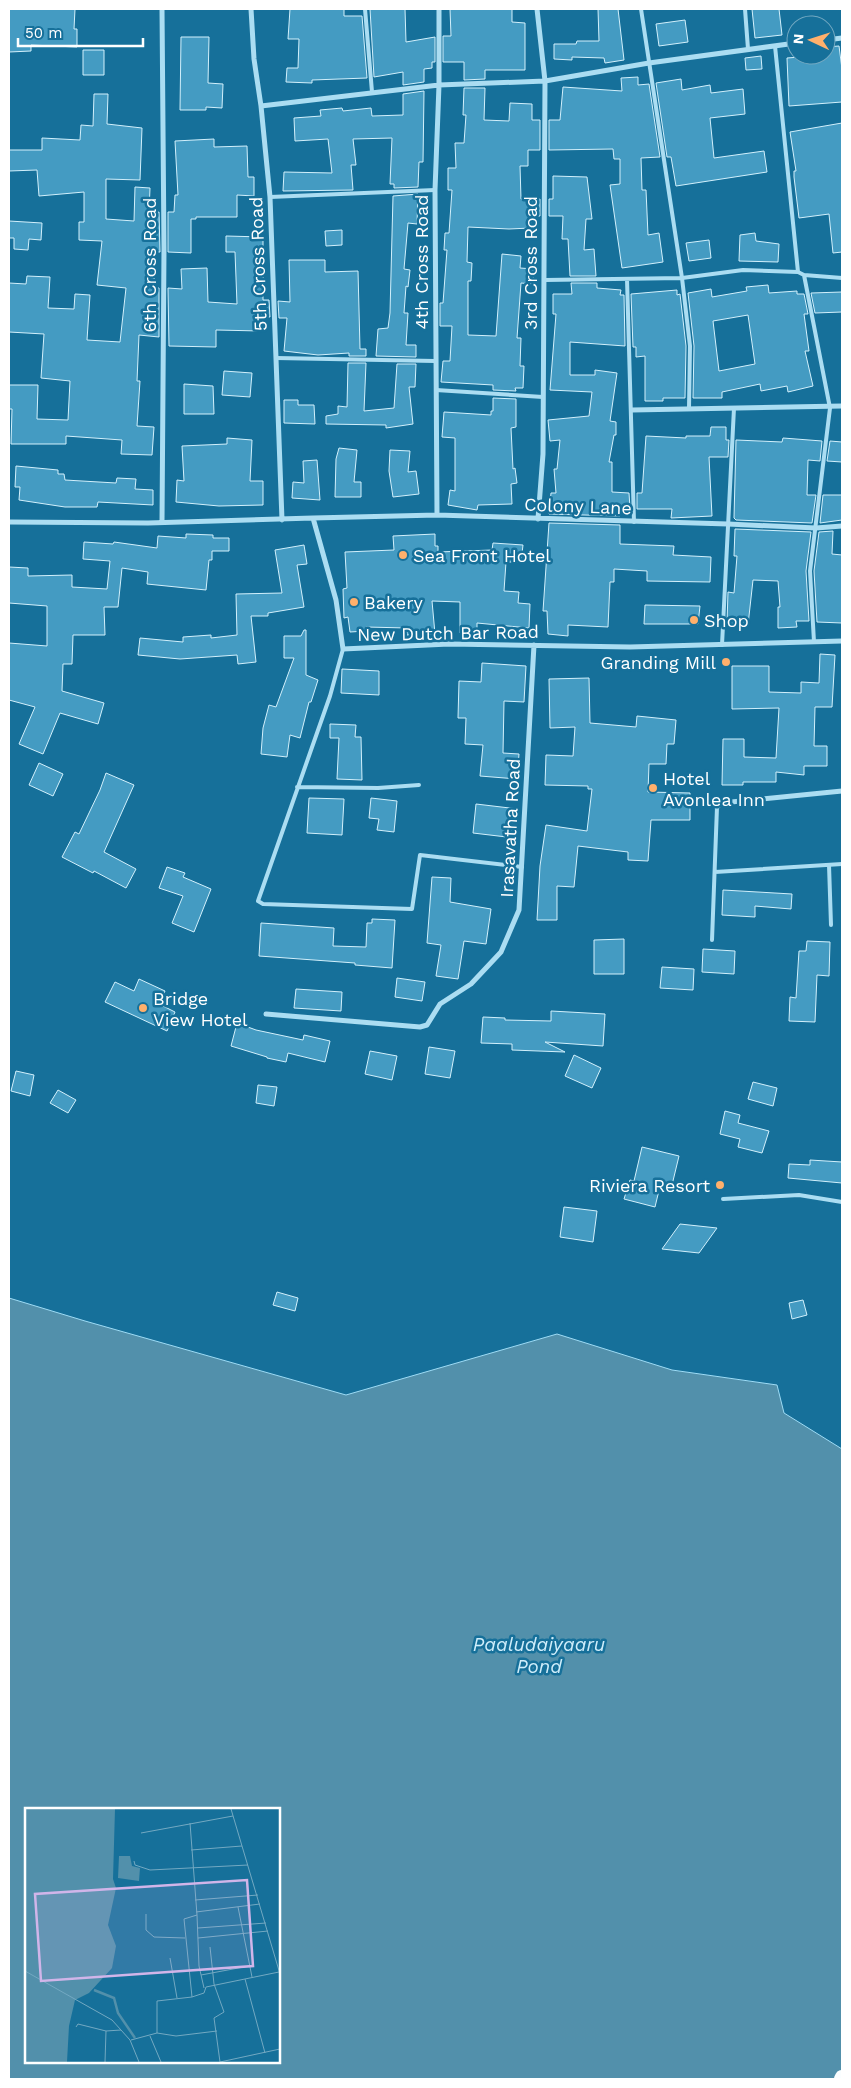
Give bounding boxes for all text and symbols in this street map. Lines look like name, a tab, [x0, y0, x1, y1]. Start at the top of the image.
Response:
scale bar	[18, 15, 142, 47]
north arrow	[786, 15, 836, 65]
text: 50 m	[25, 24, 62, 42]
text: N	[790, 33, 806, 45]
street label: 4th Cross Road	[411, 194, 432, 330]
street label: 5th Cross Road	[245, 196, 271, 332]
street label: 3rd Cross Road	[520, 196, 541, 330]
street label: 6th Cross Road	[139, 197, 160, 333]
street label: Colony Lane	[524, 494, 632, 518]
place label: Sea Front Hotel	[413, 545, 551, 566]
marker: Sea Front Hotel	[397, 549, 409, 561]
place label: Bakery	[364, 592, 424, 613]
marker: Bakery	[348, 596, 360, 608]
place label: Shop	[704, 610, 749, 631]
marker: Shop	[688, 614, 700, 626]
street label: New Dutch Bar Road	[357, 621, 539, 645]
place label: Granding Mill	[600, 652, 716, 673]
marker: Granding Mill	[720, 656, 732, 668]
street label: Irasavatha Road	[496, 758, 524, 898]
place label: Hotel Avonlea Inn	[663, 768, 765, 810]
marker: Hotel Avonlea Inn	[647, 782, 659, 794]
place label: Bridge View Hotel	[153, 988, 248, 1030]
marker: Bridge View Hotel	[137, 1002, 149, 1014]
place label: Riviera Resort	[589, 1175, 710, 1196]
marker: Riviera Resort	[714, 1179, 726, 1191]
water label: Paaludaiyaaru Pond	[473, 1633, 605, 1678]
inset map	[25, 1808, 280, 2063]

